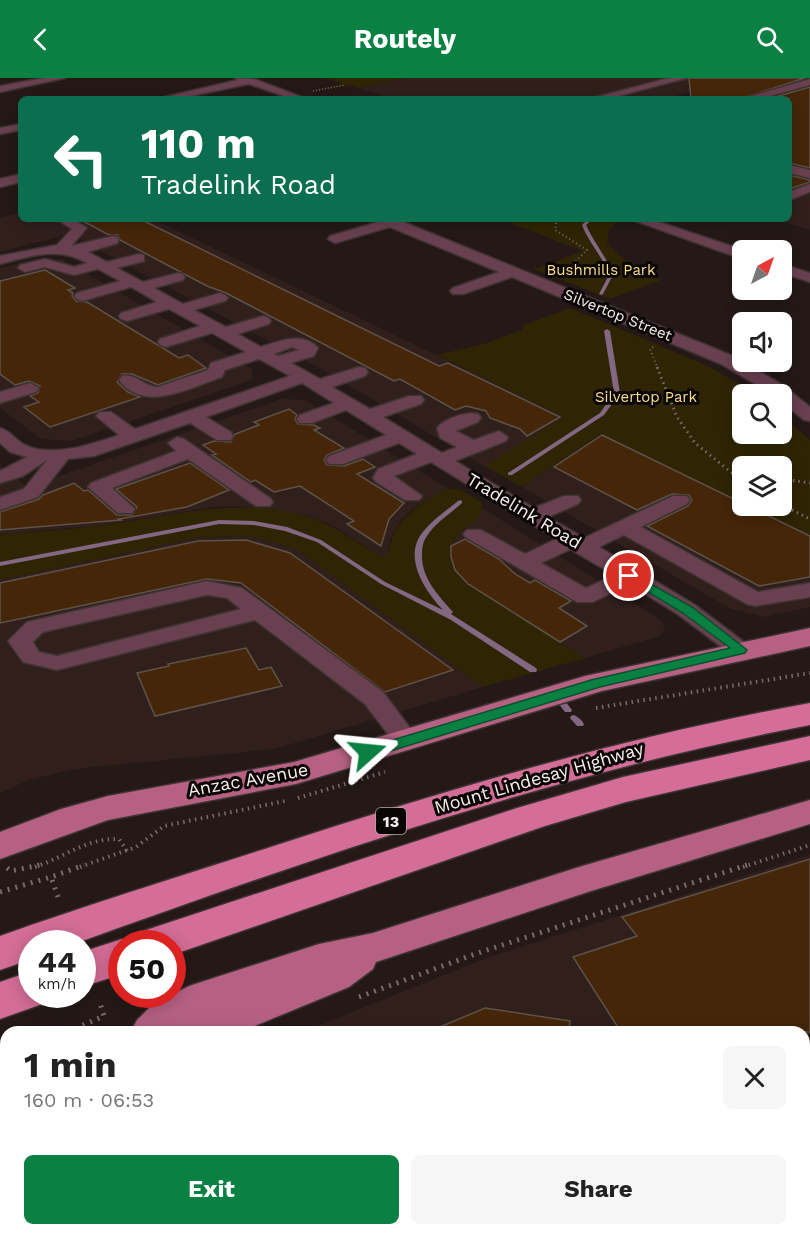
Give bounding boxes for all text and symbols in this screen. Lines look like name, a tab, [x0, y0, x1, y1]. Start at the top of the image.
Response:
icon: back	[24, 23, 57, 56]
text: Routely	[354, 23, 456, 55]
icon: search	[753, 23, 786, 56]
text: 110 m	[141, 119, 256, 168]
icon: left	[42, 120, 120, 198]
text: Tradelink Road	[141, 169, 336, 201]
north arrow	[732, 240, 792, 300]
map controls	[732, 240, 792, 516]
park label: Bushmills Park	[547, 261, 656, 279]
street label: Silvertop Street	[561, 285, 675, 345]
button: sound	[732, 312, 792, 372]
button: search	[732, 384, 792, 444]
park label: Silvertop Park	[595, 388, 697, 406]
button: layers	[732, 456, 792, 516]
street label: Tradelink Road	[463, 468, 585, 553]
pin	[603, 550, 654, 601]
icon: arrive	[612, 559, 645, 592]
position arrow	[336, 720, 400, 784]
street label: Mount Lindesay Highway	[432, 737, 647, 817]
street label: Anzac Avenue	[186, 759, 310, 800]
road number: 13	[376, 808, 406, 834]
speed limit sign: 50	[108, 930, 186, 1008]
text: 44	[38, 944, 76, 979]
text: km/h	[38, 975, 76, 993]
text: 1 min	[24, 1044, 116, 1086]
button: close	[723, 1046, 786, 1109]
text: 160 m · 06:53	[24, 1088, 154, 1112]
button: Exit	[24, 1155, 399, 1224]
button: Share	[411, 1155, 786, 1224]

